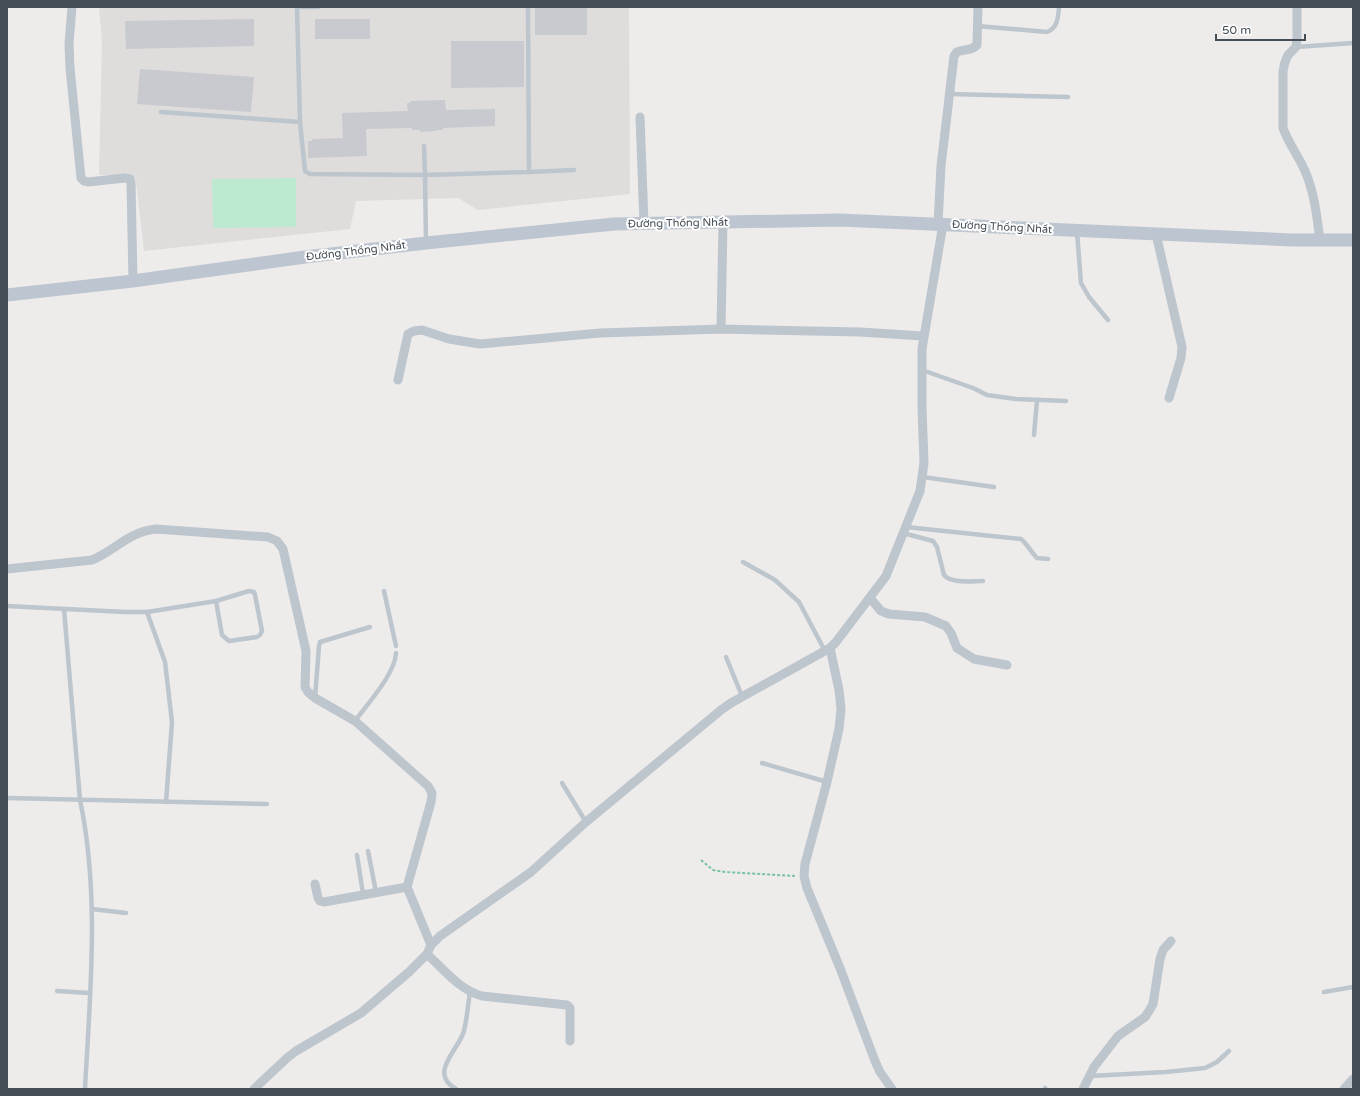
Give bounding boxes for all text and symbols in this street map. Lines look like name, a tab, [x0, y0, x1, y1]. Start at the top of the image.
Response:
scale bar	[1216, 16, 1305, 42]
text: 50 m	[1222, 23, 1251, 37]
street label: Đường Thống Nhất	[628, 216, 728, 230]
street label: Đường Thống Nhất	[952, 218, 1052, 236]
street label: Đường Thống Nhất	[305, 238, 407, 264]

